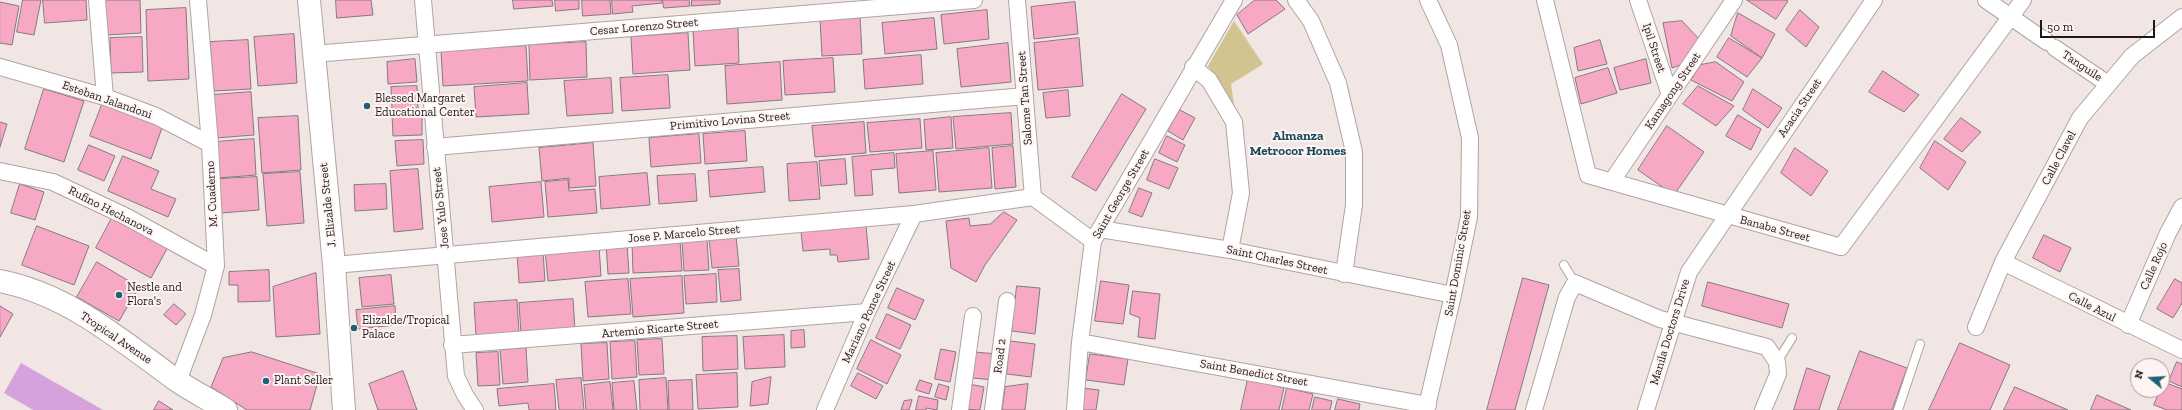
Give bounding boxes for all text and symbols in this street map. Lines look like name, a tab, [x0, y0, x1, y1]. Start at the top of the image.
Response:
scale bar	[2042, 12, 2157, 38]
street label: Cesar Lorenzo Street	[589, 15, 699, 39]
text: 50 m	[2047, 20, 2073, 34]
street label: Ipil Street	[1639, 21, 1669, 75]
street label: Tanguile	[2059, 47, 2105, 85]
street label: Salome Tan Street	[1015, 50, 1035, 146]
street label: Kamagong Street	[1642, 50, 1704, 132]
street label: Acacia Street	[1775, 76, 1825, 140]
street label: Esteban Jalandoni	[60, 78, 154, 122]
place label: Blessed Margaret Educational Center	[375, 92, 475, 120]
marker: Blessed Margaret Educational Center	[362, 101, 372, 111]
street label: Primitivo Lovina Street	[669, 109, 791, 133]
district label: Almanza Metrocor Homes	[1250, 128, 1346, 159]
street label: Calle Clavel	[2039, 128, 2079, 188]
street label: Saint George Street	[1089, 147, 1153, 241]
street label: M. Cuaderno	[203, 160, 221, 228]
street label: J. Elizalde Street	[316, 162, 340, 248]
street label: Jose Yulo Street	[430, 166, 452, 250]
street label: Rufino Hechanova	[66, 183, 156, 239]
street label: Saint Dominic Street	[1442, 209, 1474, 317]
street label: Banaba Street	[1738, 213, 1812, 245]
street label: Jose P. Marcelo Street	[627, 222, 741, 246]
street label: Calle Rojo	[2137, 240, 2171, 292]
street label: Saint Charles Street	[1225, 242, 1329, 278]
street label: Mariano Ponce Street	[839, 258, 899, 366]
street label: Manila Doctors Drive	[1647, 277, 1693, 387]
place label: Nestle and Flora's	[127, 281, 182, 309]
street label: Calle Azul	[2066, 289, 2118, 325]
marker: Nestle and Flora's	[114, 290, 124, 300]
street label: Tropical Avenue	[77, 309, 155, 367]
place label: Elizalde/Tropical Palace	[362, 314, 449, 342]
street label: Artemio Ricarte Street	[601, 317, 719, 341]
marker: Elizalde/Tropical Palace	[349, 323, 359, 333]
street label: Road 2	[991, 338, 1009, 374]
street label: Saint Benedict Street	[1199, 356, 1309, 390]
north arrow	[2130, 358, 2170, 398]
text: N	[2132, 368, 2147, 380]
place label: Plant Seller	[274, 374, 333, 388]
marker: Plant Seller	[261, 376, 271, 386]

